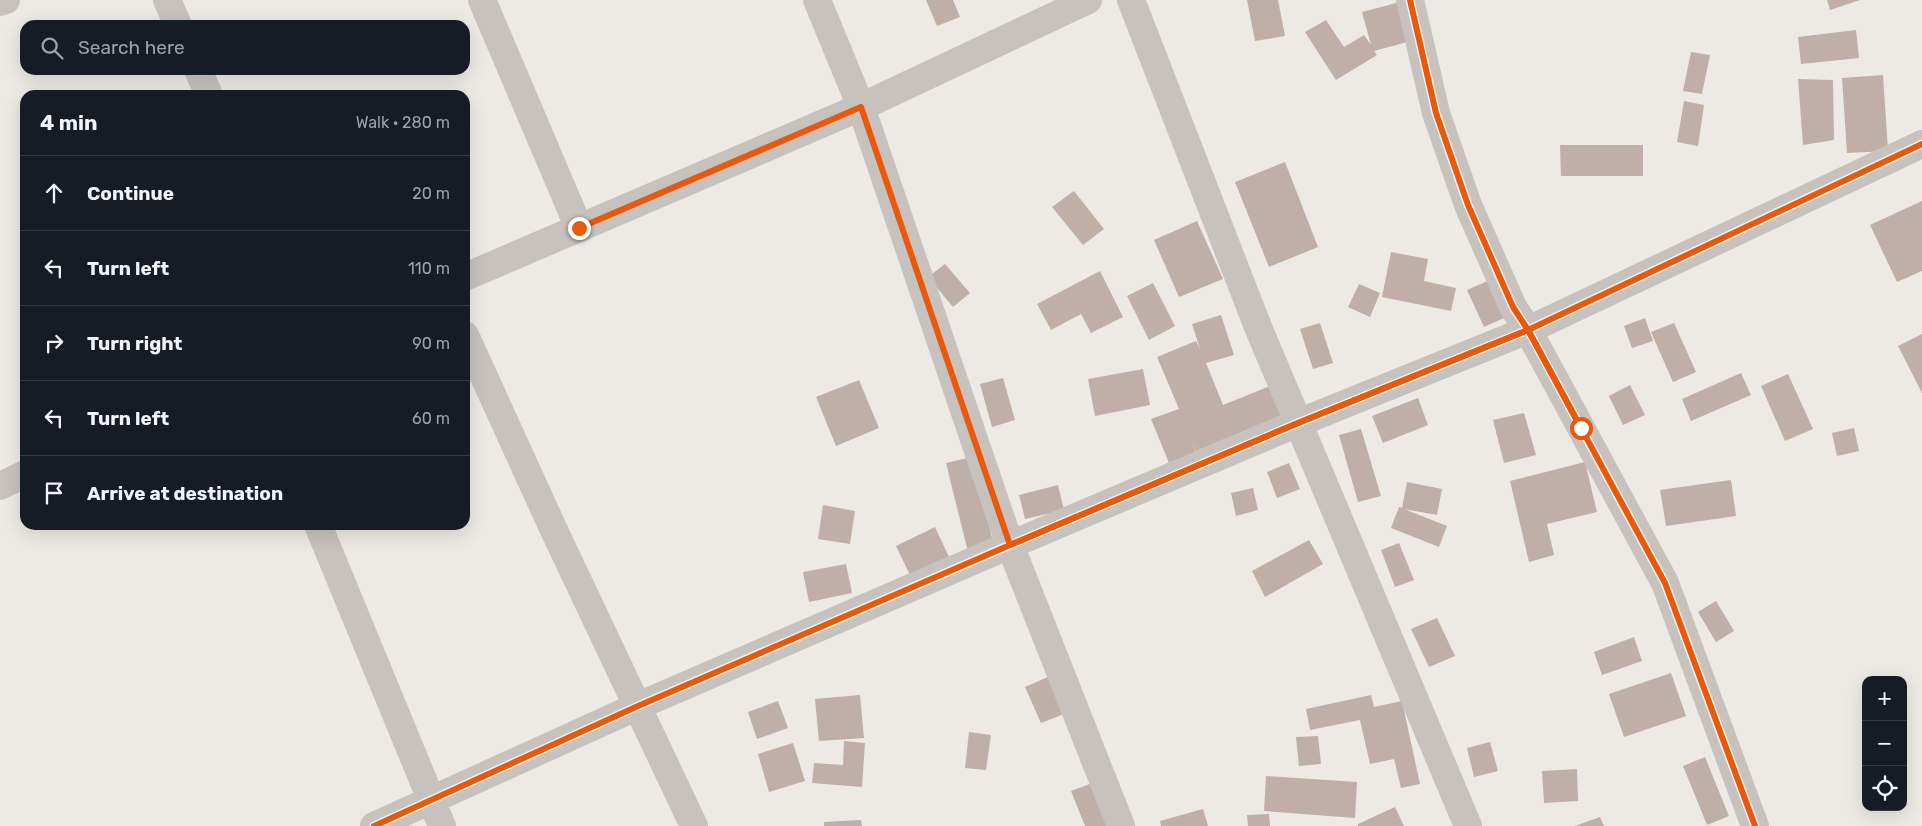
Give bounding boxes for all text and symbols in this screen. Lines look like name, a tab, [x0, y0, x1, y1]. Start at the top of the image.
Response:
search box	[20, 20, 470, 75]
icon: search	[38, 34, 66, 62]
text: Search here	[78, 36, 185, 59]
text: 4 min	[40, 110, 98, 135]
text: Walk · 280 m	[356, 113, 450, 132]
icon: ahead	[40, 179, 68, 207]
text: Continue	[87, 182, 174, 205]
text: 20 m	[412, 184, 450, 203]
route end	[568, 217, 591, 240]
icon: left	[40, 254, 68, 282]
text: Turn left	[87, 257, 169, 280]
text: 110 m	[408, 259, 450, 278]
icon: right	[40, 329, 68, 357]
text: Turn right	[87, 332, 182, 355]
text: 90 m	[412, 334, 450, 353]
icon: left	[40, 404, 68, 432]
text: Turn left	[87, 407, 169, 430]
text: 60 m	[412, 409, 450, 428]
route start	[1570, 417, 1593, 440]
icon: arrive	[40, 479, 68, 507]
text: Arrive at destination	[87, 482, 283, 505]
map controls	[1862, 676, 1907, 811]
button: +	[1862, 676, 1907, 721]
button: −	[1862, 721, 1907, 766]
button: locate	[1862, 766, 1907, 811]

